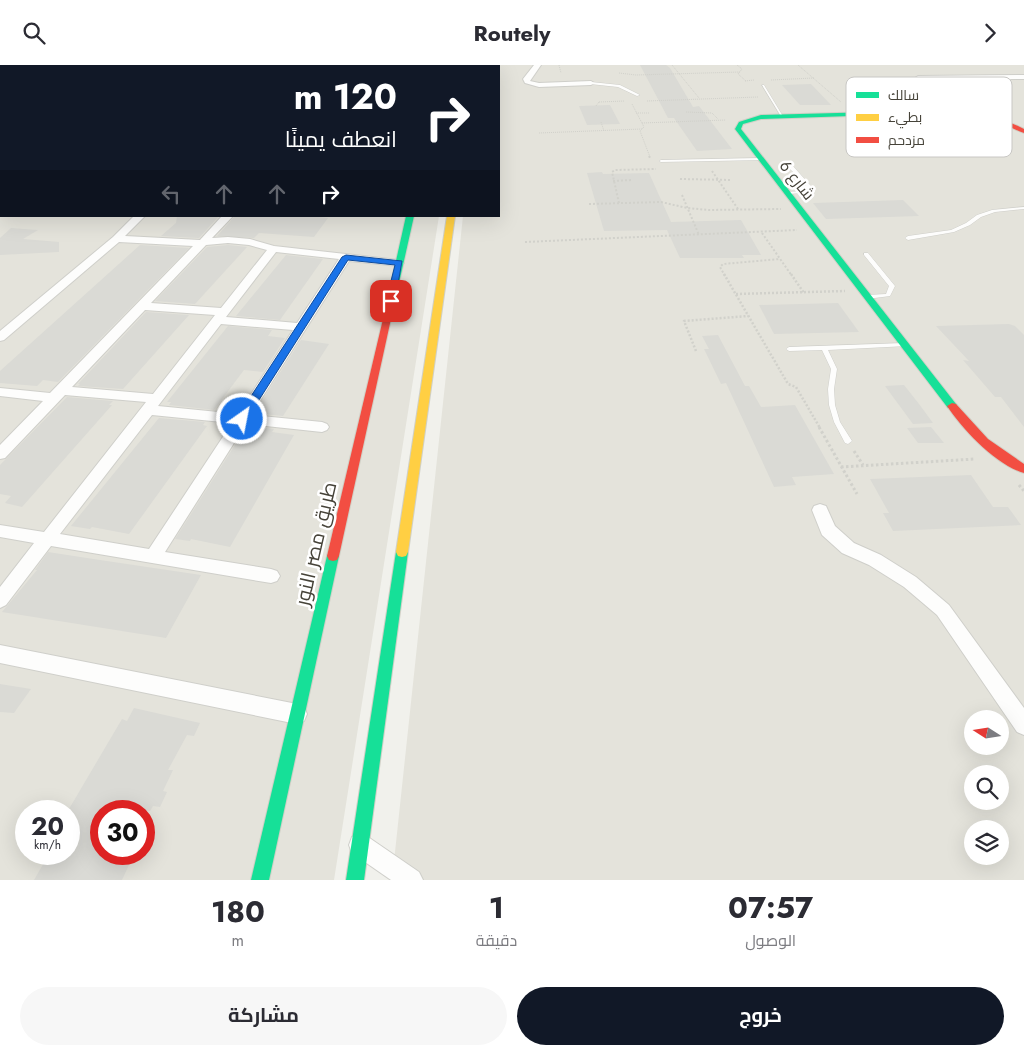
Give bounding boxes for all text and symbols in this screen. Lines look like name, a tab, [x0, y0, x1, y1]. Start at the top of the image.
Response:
text: Routely	[474, 17, 550, 49]
icon: search	[20, 19, 48, 47]
icon: forward	[976, 19, 1004, 47]
text: 120 m	[294, 72, 397, 122]
legend	[846, 77, 1012, 157]
icon: right	[415, 85, 480, 150]
text: سالك	[888, 85, 919, 105]
text: بطيء	[888, 107, 922, 129]
text: انعطف يمينًا	[285, 123, 397, 155]
text: مزدحم	[888, 130, 925, 150]
street label: شارع 6	[774, 155, 820, 205]
icon: left	[157, 180, 185, 208]
icon: ahead	[210, 180, 238, 208]
icon: ahead	[263, 180, 291, 208]
icon: right	[316, 180, 344, 208]
pin	[370, 280, 412, 322]
icon: arrive	[377, 287, 405, 315]
position arrow	[215, 392, 267, 444]
street label: طريق مصر النور	[287, 479, 344, 610]
north arrow	[964, 710, 1009, 755]
map controls	[964, 710, 1009, 865]
button: search	[964, 765, 1009, 810]
speed limit sign: 30	[90, 800, 155, 865]
text: 20	[31, 808, 64, 844]
button: layers	[964, 820, 1009, 865]
text: km/h	[34, 836, 61, 854]
text: 1	[489, 886, 504, 929]
text: 07:57	[728, 886, 813, 929]
text: 180	[211, 890, 265, 933]
text: m	[232, 929, 244, 952]
text: دقيقة	[476, 929, 517, 952]
text: الوصول	[745, 929, 796, 952]
button: مشاركة	[20, 987, 507, 1045]
button: خروج	[517, 987, 1004, 1045]

